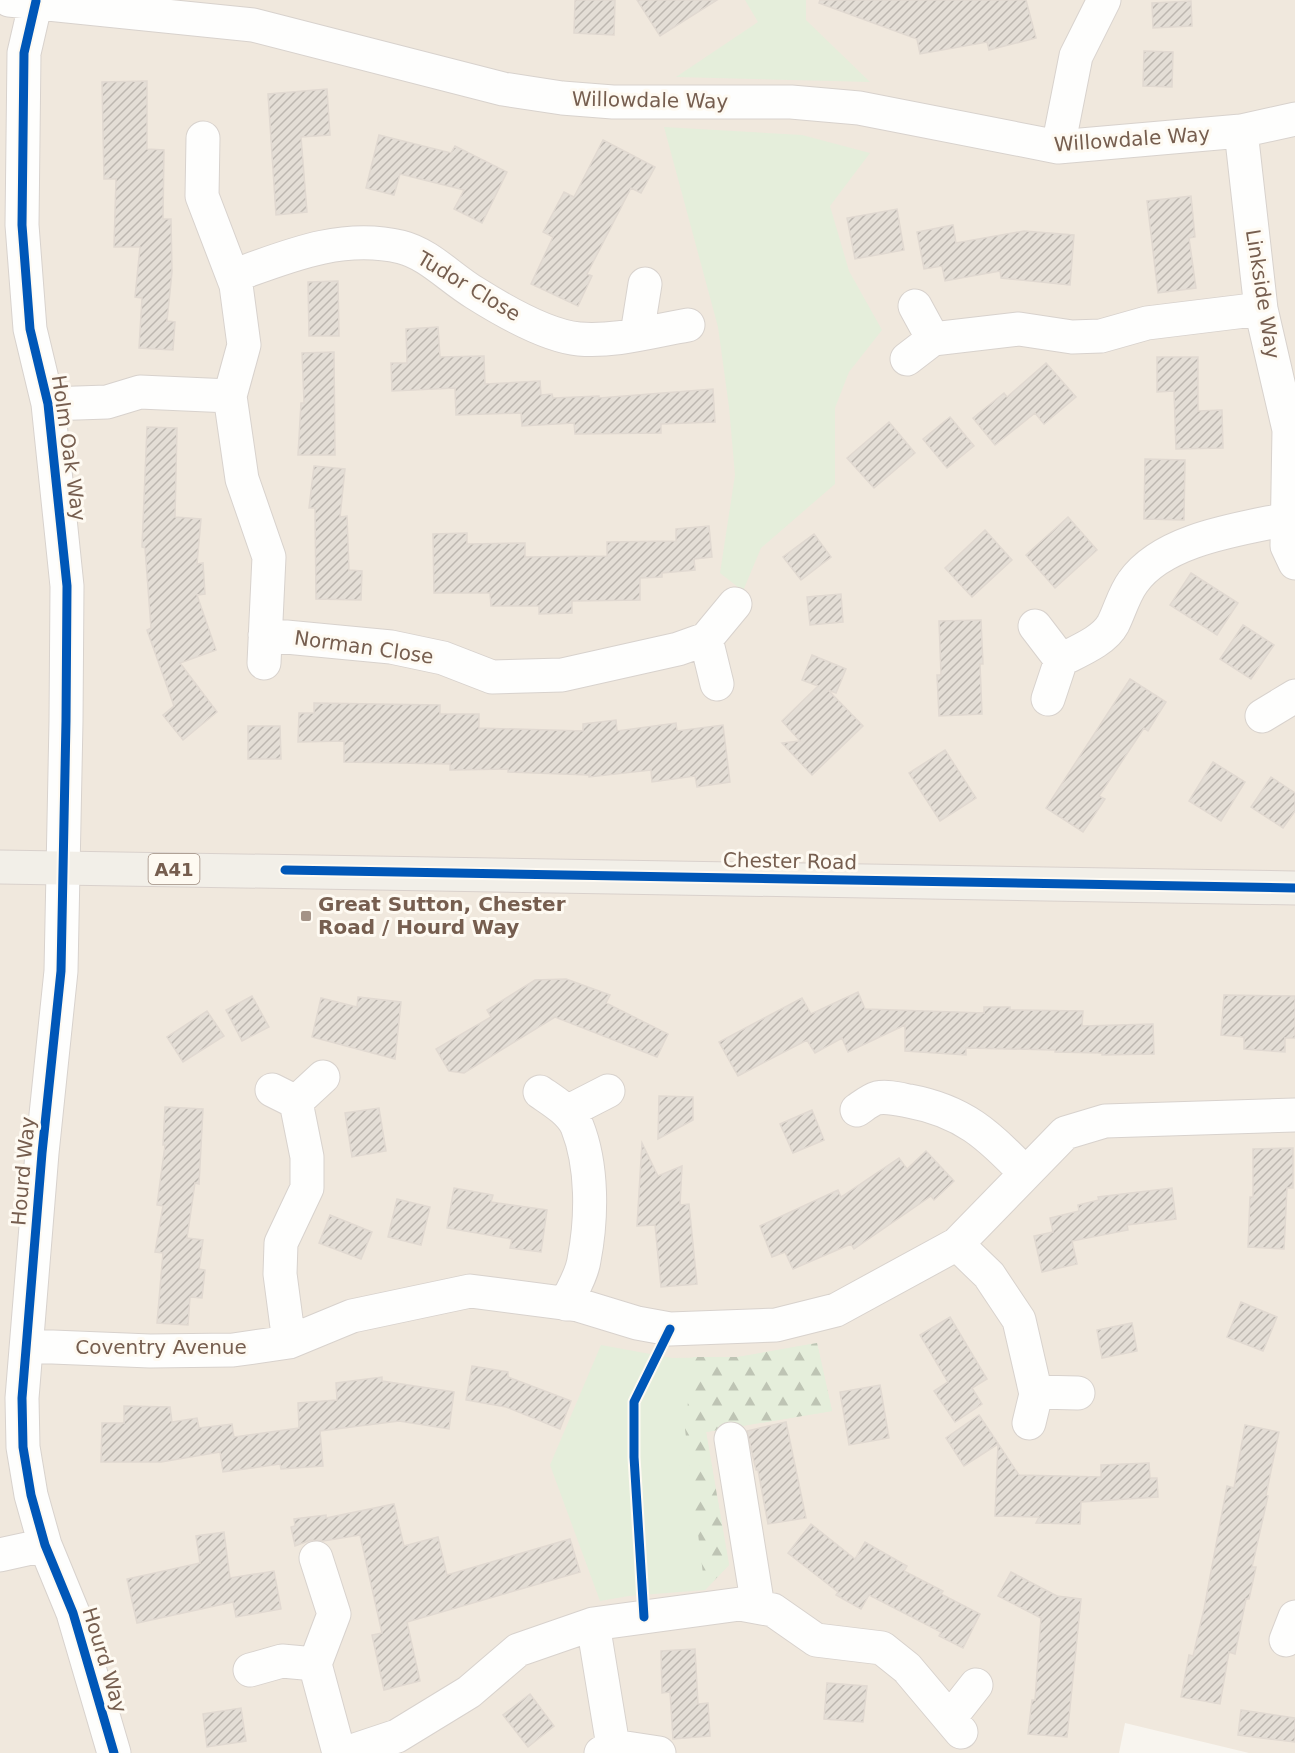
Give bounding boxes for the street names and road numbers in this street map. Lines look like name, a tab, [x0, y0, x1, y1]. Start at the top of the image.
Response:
street label: Willowdale Way	[572, 87, 729, 113]
street label: Willowdale Way	[1053, 122, 1211, 156]
street label: Linkside Way	[1241, 227, 1285, 361]
street label: Tudor Close	[412, 245, 525, 326]
street label: Holm Oak Way	[47, 373, 91, 523]
street label: Norman Close	[293, 625, 435, 669]
street label: Chester Road	[723, 848, 857, 874]
road number: A41	[148, 854, 200, 884]
street label: Hourd Way	[6, 1115, 40, 1227]
street label: Coventry Avenue	[75, 1335, 247, 1359]
street label: Hourd Way	[78, 1604, 133, 1716]

